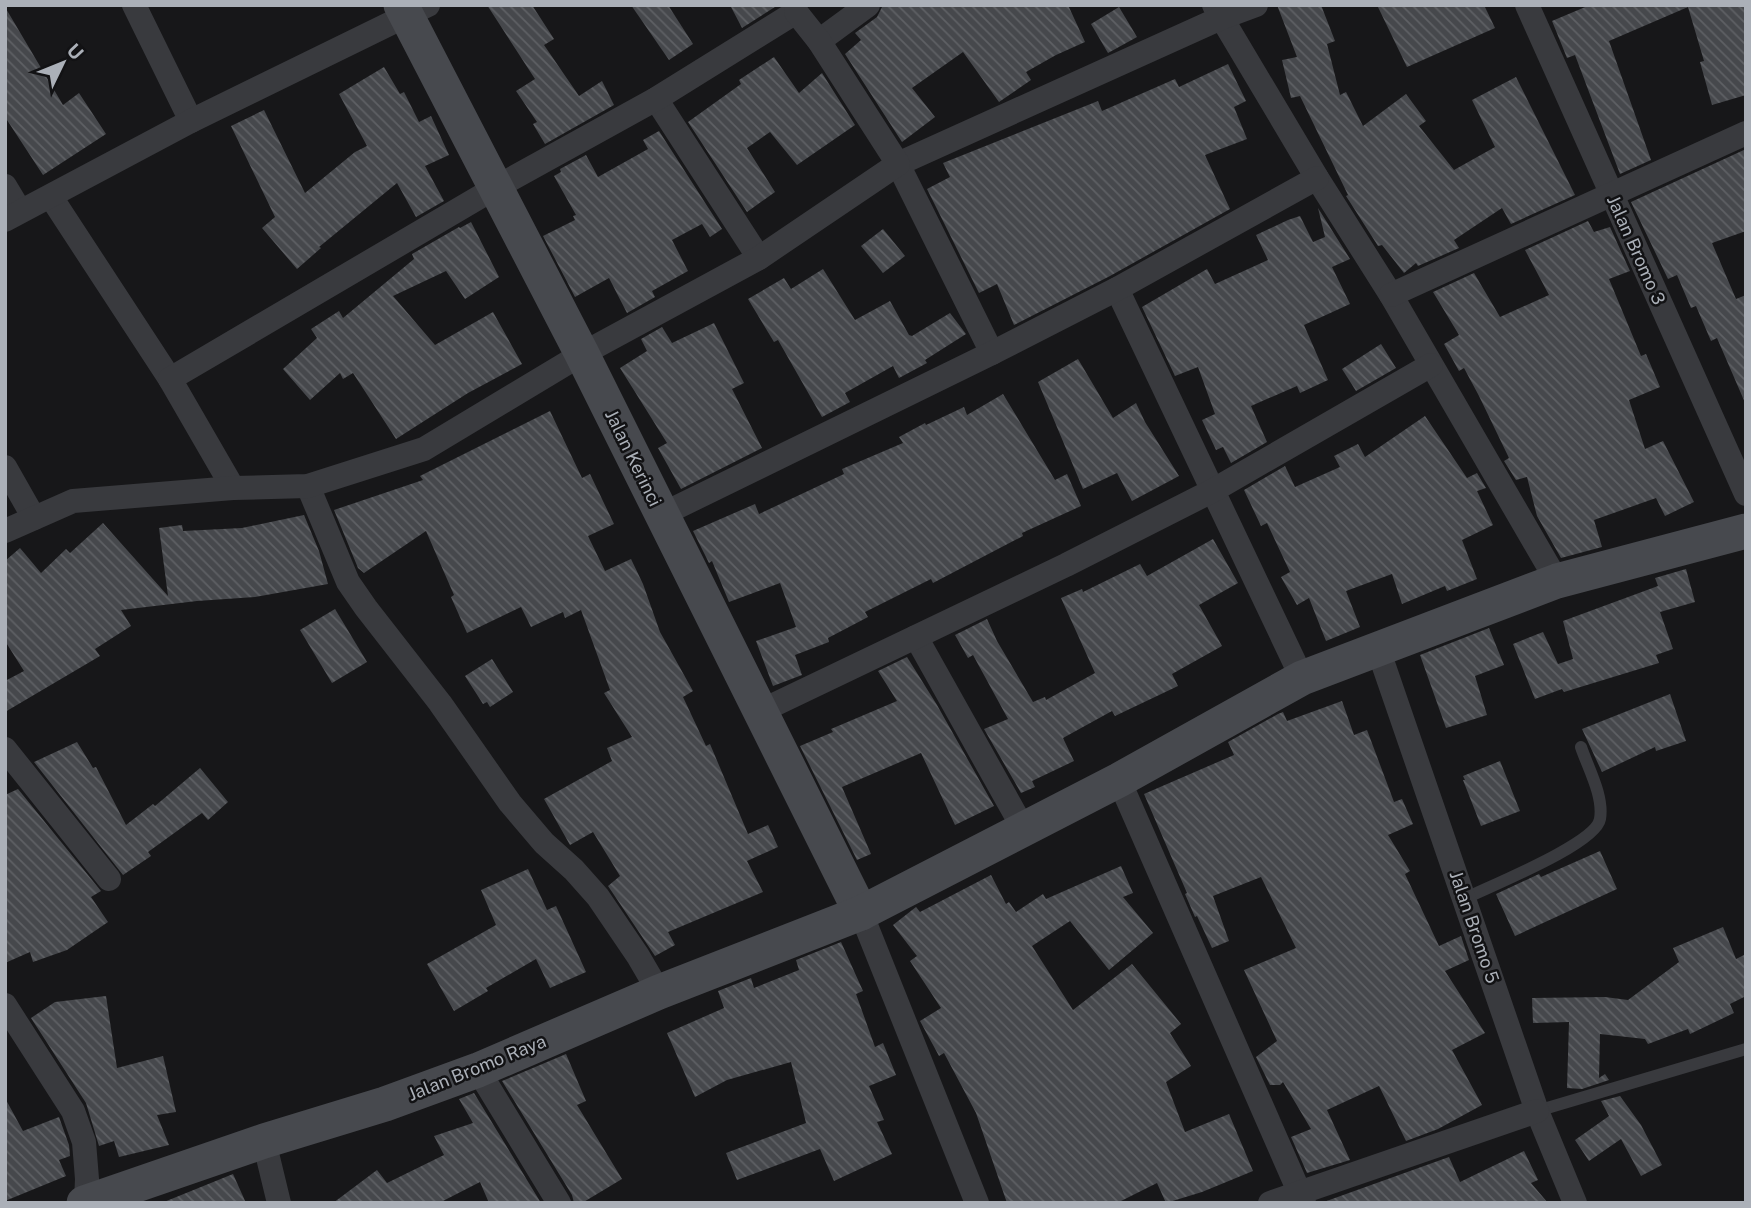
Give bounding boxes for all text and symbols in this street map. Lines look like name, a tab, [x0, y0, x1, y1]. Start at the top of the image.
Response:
north arrow	[28, 28, 98, 98]
text: U	[63, 39, 88, 64]
street label: Jalan Bromo 3	[1603, 192, 1670, 308]
street label: Jalan Kerinci	[601, 406, 666, 510]
street label: Jalan Bromo 5	[1445, 868, 1504, 986]
street label: Jalan Bromo Raya	[405, 1030, 549, 1105]

